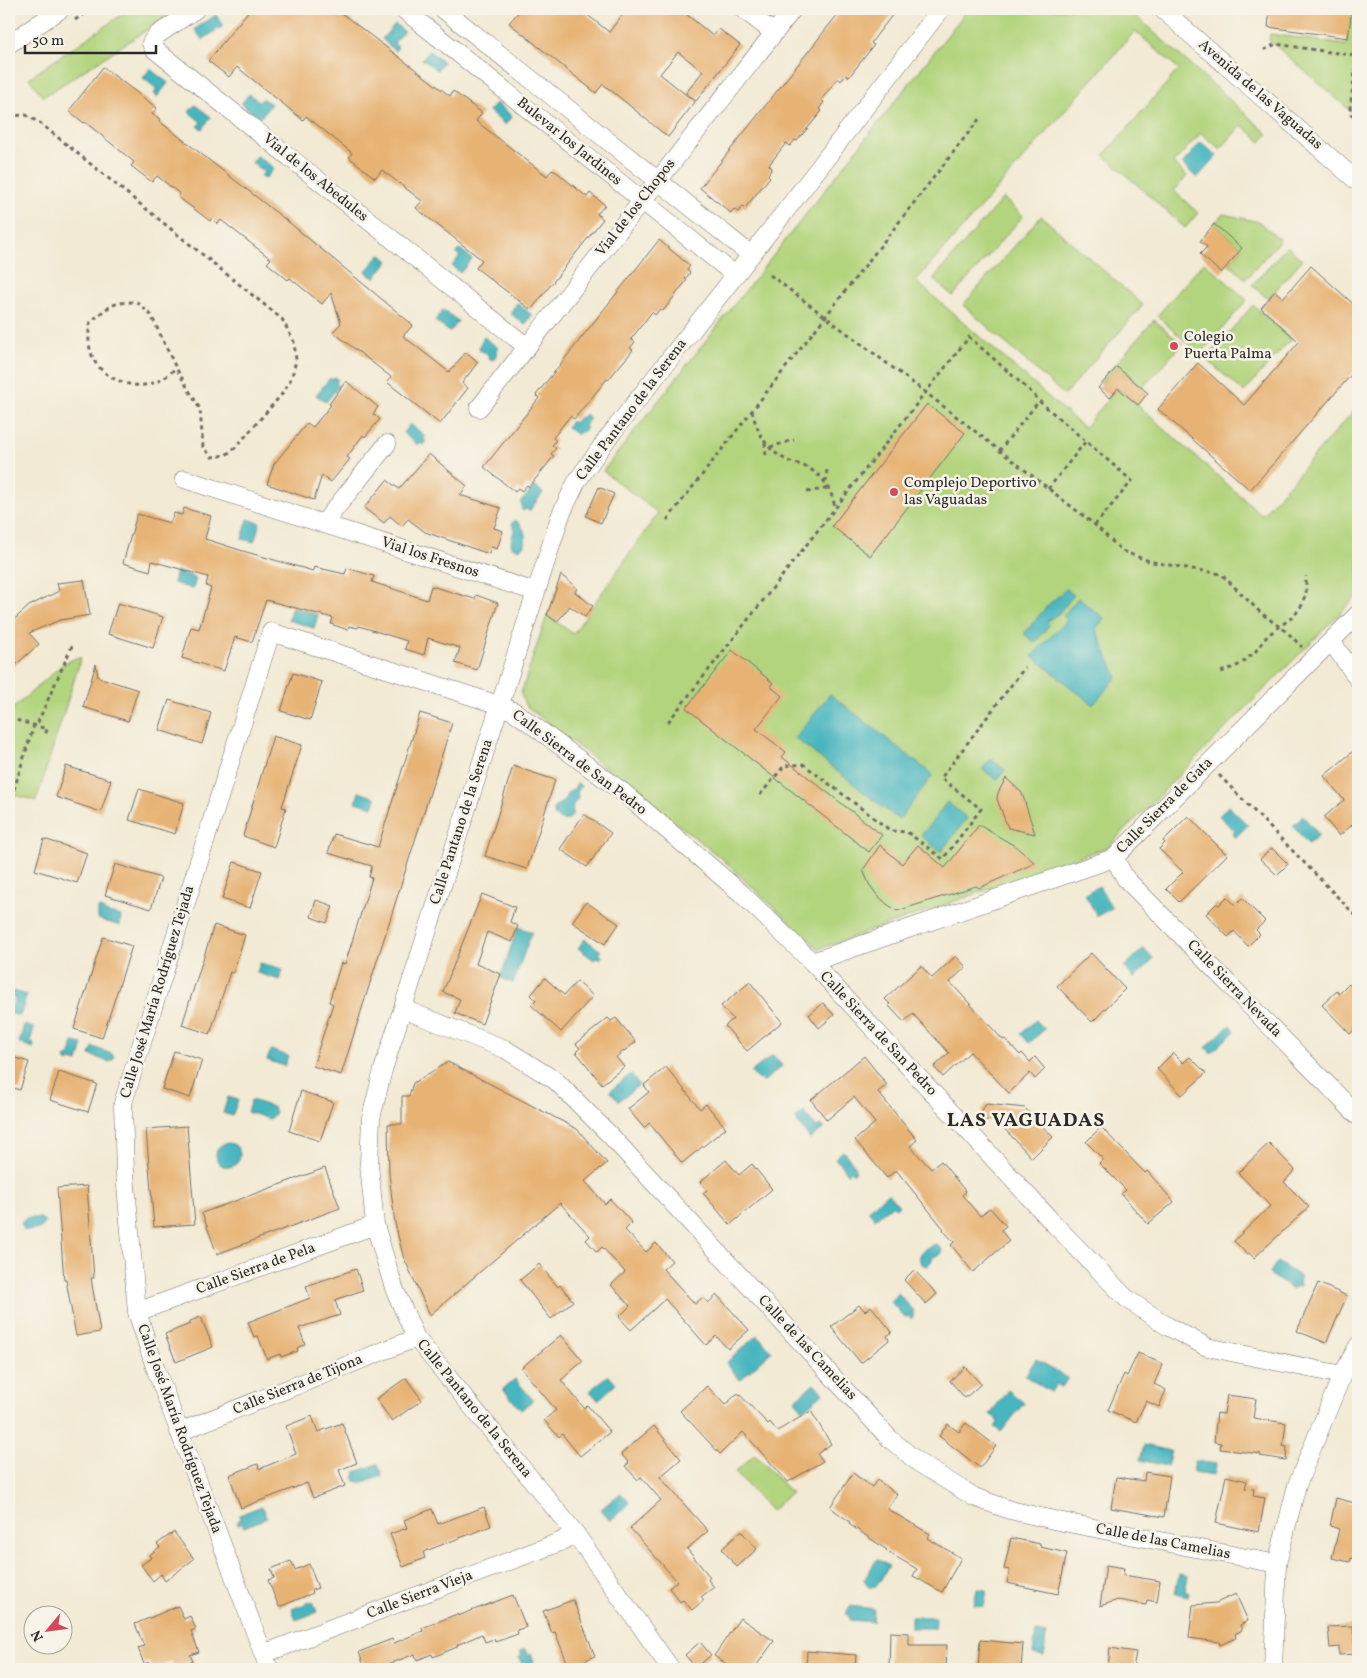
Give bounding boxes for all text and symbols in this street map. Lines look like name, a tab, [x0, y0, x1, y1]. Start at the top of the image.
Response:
scale bar	[25, 22, 156, 54]
text: 50 m	[32, 31, 64, 52]
street label: Avenida de las Vaguadas	[1193, 35, 1327, 155]
street label: Bulevar los Jardines	[512, 93, 626, 191]
street label: Vial de los Abedules	[258, 129, 372, 227]
street label: Vial de los Chopos	[591, 155, 681, 261]
place label: Colegio Puerta Palma	[1184, 327, 1272, 365]
street label: Calle Pantano de la Serena	[572, 335, 692, 485]
marker: Colegio Puerta Palma	[1168, 340, 1180, 352]
place label: Complejo Deportivo las Vaguadas	[904, 473, 1037, 511]
marker: Complejo Deportivo las Vaguadas	[888, 486, 900, 498]
street label: Vial los Fresnos	[378, 532, 482, 584]
street label: Calle Sierra de San Pedro	[507, 705, 651, 821]
street label: Calle Pantano de la Serena	[425, 737, 499, 907]
street label: Calle Sierra de Gata	[1112, 753, 1218, 859]
street label: Calle José María Rodríguez Tejada	[116, 883, 200, 1101]
street label: Calle Sierra Nevada	[1182, 935, 1286, 1043]
street label: Calle Sierra de San Pedro	[814, 967, 942, 1101]
district label: LAS VAGUADAS	[947, 1107, 1105, 1135]
street label: Calle Sierra de Pela	[194, 1238, 318, 1300]
street label: Calle de las Camelias	[753, 1291, 861, 1405]
street label: Calle José María Rodríguez Tejada	[131, 1321, 227, 1537]
street label: Calle Pantano de la Serena	[411, 1335, 537, 1483]
street label: Calle Sierra de Tijona	[230, 1349, 366, 1421]
street label: Calle de las Camelias	[1094, 1519, 1232, 1565]
street label: Calle Sierra Vieja	[364, 1565, 476, 1625]
north arrow	[22, 1606, 72, 1656]
text: N	[27, 1627, 49, 1645]

